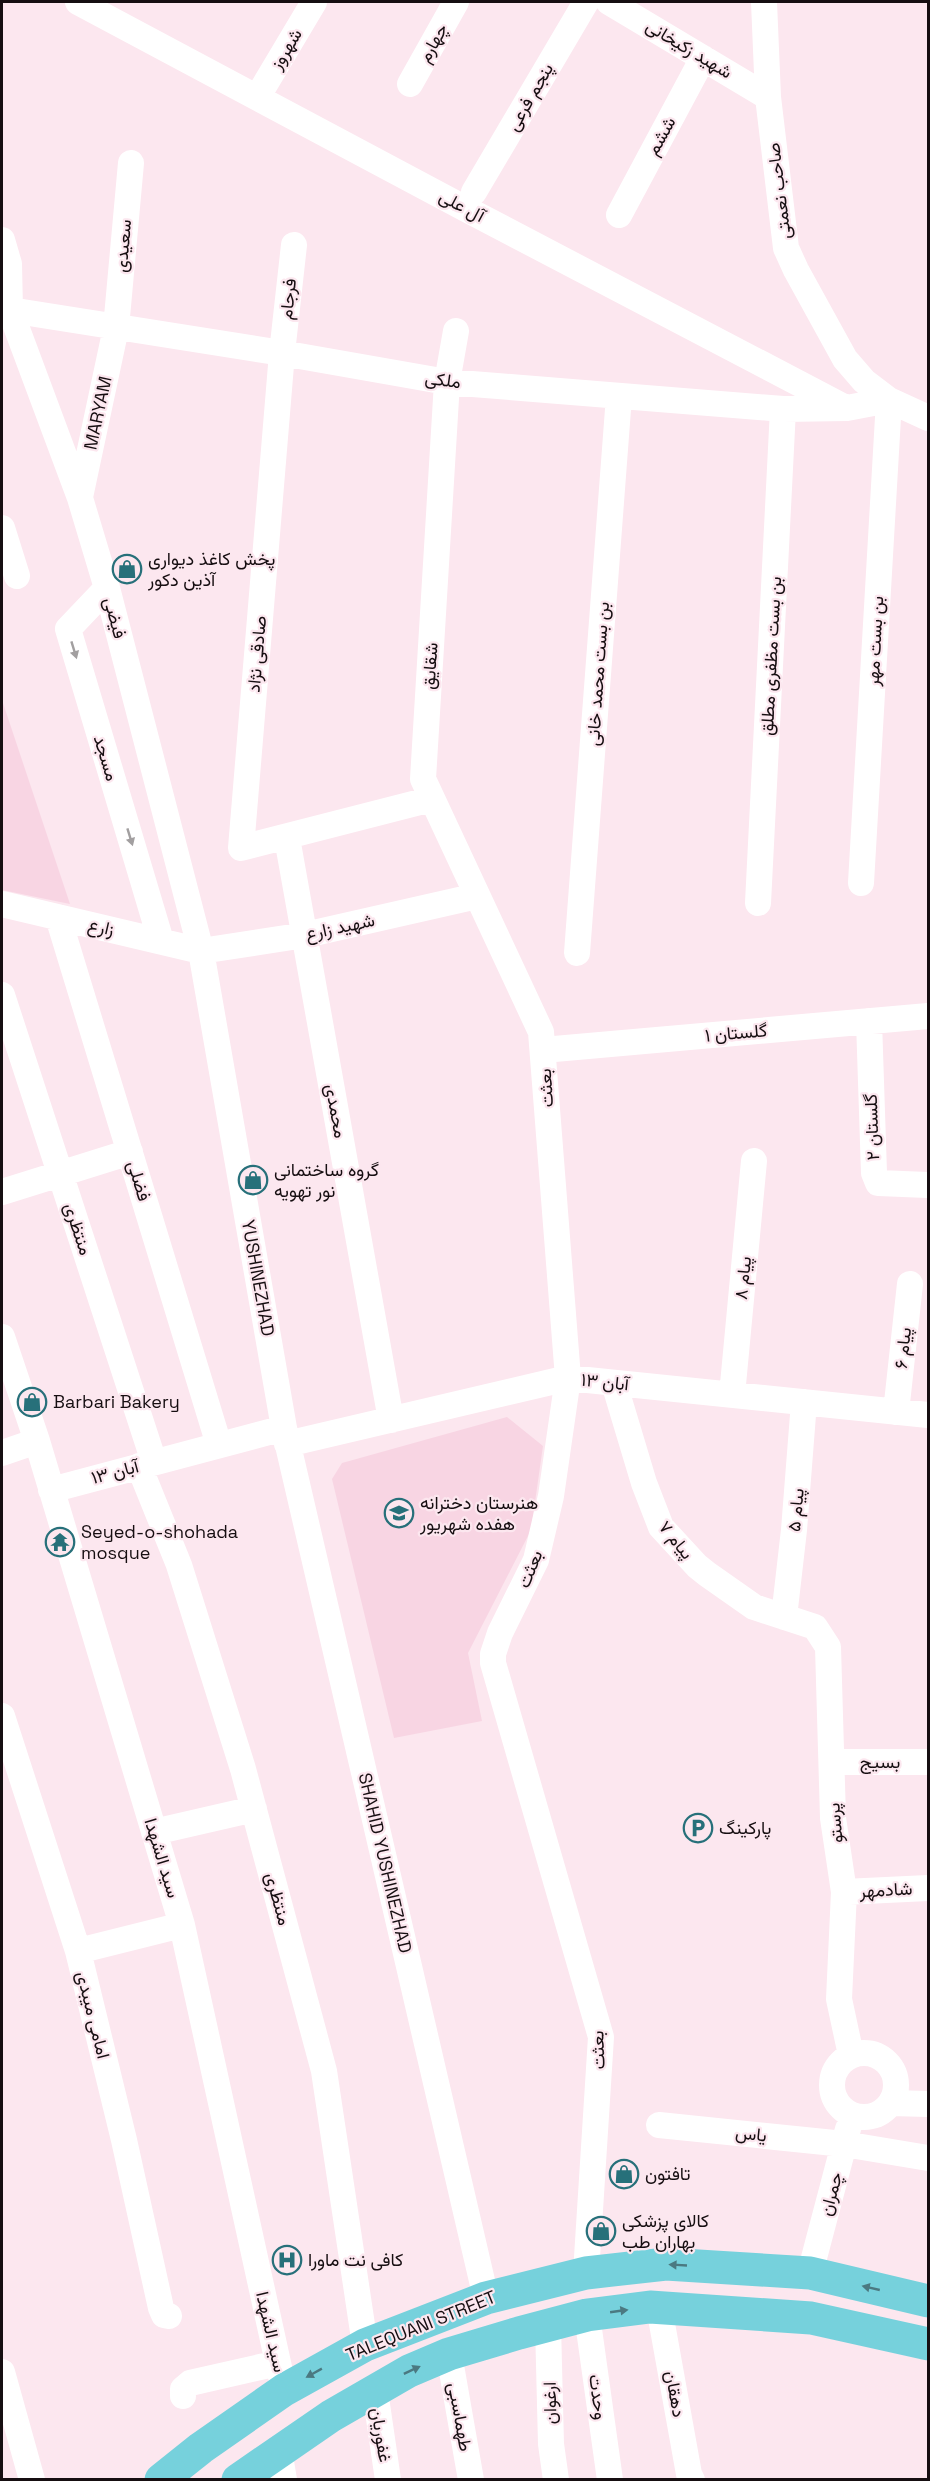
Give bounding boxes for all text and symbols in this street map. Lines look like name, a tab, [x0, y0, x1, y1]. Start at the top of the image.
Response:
street label: شهید زکیخانی	[642, 14, 737, 83]
street label: چهارم	[413, 19, 453, 67]
street label: شهروز	[264, 24, 307, 74]
street label: پنجم فرعی	[501, 59, 559, 135]
street label: ششم	[641, 112, 681, 160]
street label: صاحب نعمتی	[761, 141, 796, 241]
street label: آل علی	[436, 184, 491, 228]
street label: سعیدی	[109, 218, 136, 274]
street label: فرجام	[274, 277, 302, 321]
street label: ملکی	[424, 366, 463, 393]
street label: MARYAM	[79, 374, 117, 452]
place label: پخش کاغذ دیواری آذین دکور	[147, 547, 275, 591]
shop icon: پخش کاغذ دیواری آذین دکور	[111, 553, 143, 585]
street label: بن بست مظفری مطلق	[755, 576, 786, 736]
street label: فیضی	[99, 595, 132, 641]
street label: بن بست مهر	[861, 595, 888, 688]
street label: بن بست محمد خانی	[581, 601, 614, 747]
street label: صادقی نژاد	[242, 615, 271, 693]
one-way arrow	[70, 641, 79, 659]
street label: شقایق	[416, 642, 443, 690]
street label: مسجد	[89, 732, 124, 784]
one-way arrow	[126, 828, 135, 846]
street label: شهید زارع	[303, 908, 377, 946]
street label: زارع	[85, 912, 117, 942]
street label: گلستان ۱	[704, 1018, 768, 1047]
street label: بعثت	[533, 1068, 558, 1108]
street label: محمدی	[320, 1082, 353, 1140]
street label: گلستان ۲	[859, 1093, 884, 1161]
street label: فضلی	[122, 1158, 156, 1204]
place label: گروه‌ ساختمانی نور تهویه	[274, 1158, 379, 1202]
shop icon: گروه‌ ساختمانی نور تهویه	[237, 1164, 269, 1196]
street label: منتظری	[59, 1200, 98, 1258]
street label: YUSHINEZHAD	[237, 1218, 280, 1338]
street label: پیام ۸	[729, 1255, 757, 1301]
street label: پیام ۶	[889, 1326, 917, 1370]
street label: ۱۳ آبان	[580, 1368, 632, 1396]
shop icon: Barbari Bakery	[16, 1386, 48, 1418]
place label: Barbari Bakery	[53, 1390, 180, 1413]
street label: ۱۳ آبان	[89, 1454, 143, 1489]
street label: پیام ۵	[782, 1487, 810, 1533]
place label: هنرستان دخترانه هفده شهریور	[419, 1491, 538, 1535]
school or university icon: هنرستان دخترانه هفده شهریور	[383, 1497, 415, 1529]
street label: پیام ۷	[653, 1516, 699, 1564]
place label: Seyed-o-shohada mosque	[81, 1520, 238, 1564]
temple icon: Seyed-o-shohada mosque	[44, 1526, 76, 1558]
street label: بعثت	[512, 1547, 547, 1591]
street label: بسیج	[860, 1750, 900, 1774]
street label: SHAHID YUSHINEZHAD	[354, 1770, 417, 1955]
street label: پرستو	[821, 1802, 849, 1844]
parking icon: پارکینگ	[682, 1812, 714, 1844]
street label: سید الشهدا	[139, 1815, 185, 1901]
place label: پارکینگ	[719, 1816, 771, 1840]
street label: منتظری	[260, 1870, 297, 1928]
street label: شادمهر	[858, 1877, 913, 1902]
street label: امامی میبدی	[72, 1969, 115, 2061]
street label: بعثت	[585, 2030, 610, 2070]
street label: یاس	[734, 2120, 768, 2147]
shop icon: تافتون	[608, 2158, 640, 2190]
place label: تافتون	[645, 2162, 691, 2185]
street label: چمران	[814, 2169, 848, 2219]
place label: کالای پزشکی بهاران طب	[622, 2209, 709, 2253]
shop icon: کالای پزشکی بهاران طب	[585, 2215, 617, 2247]
hospital icon: کافی نت ماورا	[271, 2244, 303, 2276]
place label: کافی نت ماورا	[308, 2248, 403, 2271]
one-way arrow	[669, 2260, 688, 2269]
one-way arrow	[862, 2283, 881, 2292]
street label: TALEQUANI STREET	[342, 2285, 500, 2366]
street label: سید الشهدا	[251, 2289, 292, 2375]
one-way arrow	[609, 2307, 628, 2316]
one-way arrow	[403, 2366, 420, 2375]
one-way arrow	[305, 2368, 322, 2378]
street label: دهقان	[660, 2369, 691, 2419]
street label: وحدت	[584, 2373, 613, 2421]
street label: طهماسبی	[443, 2381, 478, 2453]
street label: ارغوان	[538, 2381, 561, 2425]
street label: غفوریان	[366, 2406, 397, 2464]

